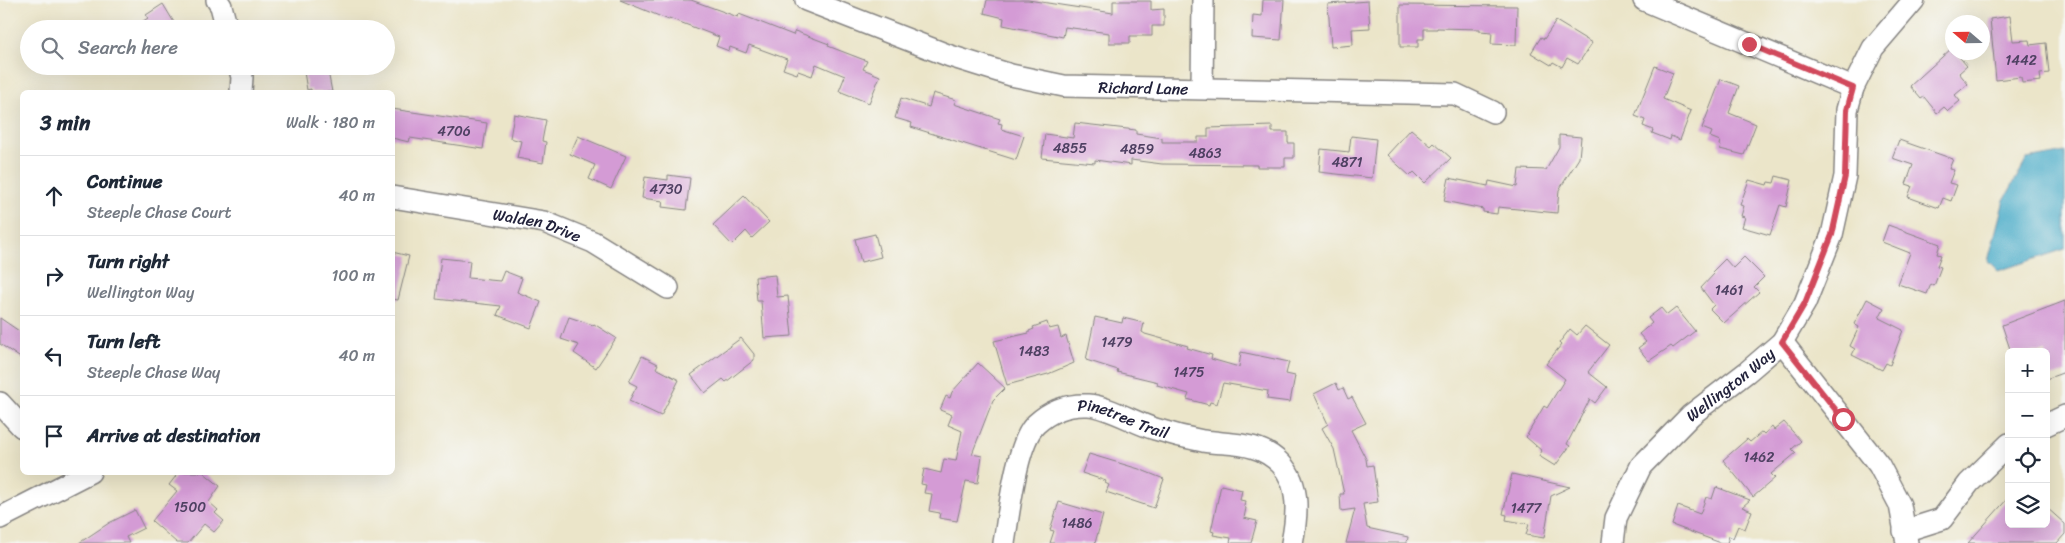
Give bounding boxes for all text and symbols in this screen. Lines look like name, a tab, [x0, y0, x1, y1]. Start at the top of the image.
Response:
north arrow	[1945, 15, 1990, 60]
search box	[20, 20, 395, 75]
text: Search here	[78, 31, 178, 64]
route end	[1738, 33, 1761, 56]
icon: search	[38, 34, 66, 62]
house number: 1442	[2005, 48, 2037, 73]
street label: Richard Lane	[1098, 72, 1189, 103]
text: 3 min	[40, 104, 90, 142]
text: Walk · 180 m	[286, 108, 375, 137]
house number: 4706	[437, 119, 471, 144]
house number: 4855	[1053, 136, 1088, 161]
house number: 4859	[1120, 137, 1155, 162]
house number: 4863	[1189, 141, 1222, 166]
house number: 4871	[1331, 150, 1363, 175]
text: Continue	[87, 165, 163, 198]
house number: 4730	[649, 177, 683, 202]
text: 40 m	[338, 181, 375, 210]
icon: ahead	[40, 182, 68, 210]
text: Steeple Chase Court	[87, 198, 232, 227]
street label: Walden Drive	[491, 199, 586, 250]
text: Turn right	[87, 245, 169, 278]
text: 100 m	[331, 261, 375, 290]
icon: right	[40, 262, 68, 290]
text: Wellington Way	[87, 278, 194, 307]
house number: 1461	[1715, 278, 1743, 303]
text: Turn left	[87, 325, 160, 358]
house number: 1479	[1101, 330, 1133, 355]
house number: 1483	[1019, 339, 1050, 364]
street label: Wellington Way	[1679, 339, 1782, 429]
text: 40 m	[338, 341, 375, 370]
icon: left	[40, 342, 68, 370]
map controls	[2005, 348, 2050, 528]
button: +	[2005, 348, 2050, 393]
text: Steeple Chase Way	[87, 358, 220, 387]
house number: 1475	[1173, 360, 1205, 385]
street label: Pinetree Trail	[1077, 390, 1173, 447]
button: −	[2005, 393, 2050, 438]
route start	[1832, 408, 1855, 431]
text: Arrive at destination	[87, 419, 260, 452]
icon: arrive	[40, 422, 68, 450]
button: locate	[2005, 438, 2050, 483]
house number: 1462	[1744, 445, 1774, 470]
button: layers	[2005, 483, 2050, 528]
house number: 1500	[174, 495, 206, 520]
house number: 1477	[1511, 496, 1542, 521]
house number: 1486	[1061, 511, 1093, 536]

